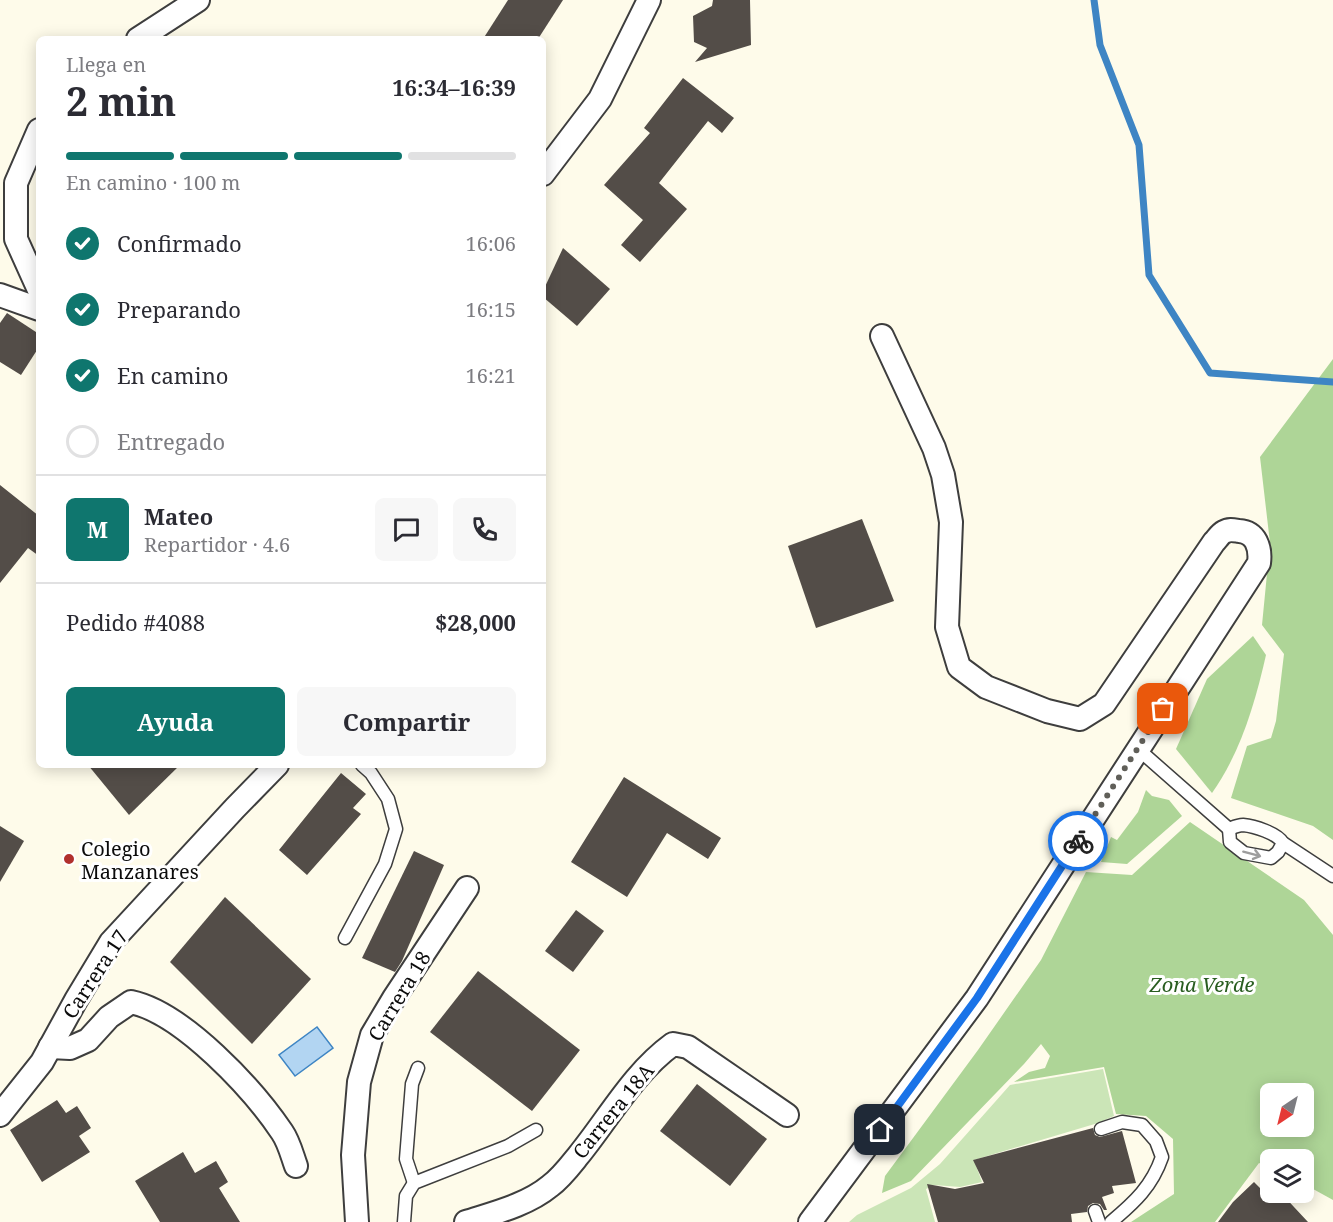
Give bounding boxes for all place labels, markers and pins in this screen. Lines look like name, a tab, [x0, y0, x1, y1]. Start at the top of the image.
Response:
pin	[1137, 683, 1188, 734]
place label: Colegio Manzanares	[81, 835, 199, 885]
marker: Colegio Manzanares	[62, 852, 76, 866]
pin	[854, 1104, 905, 1155]

